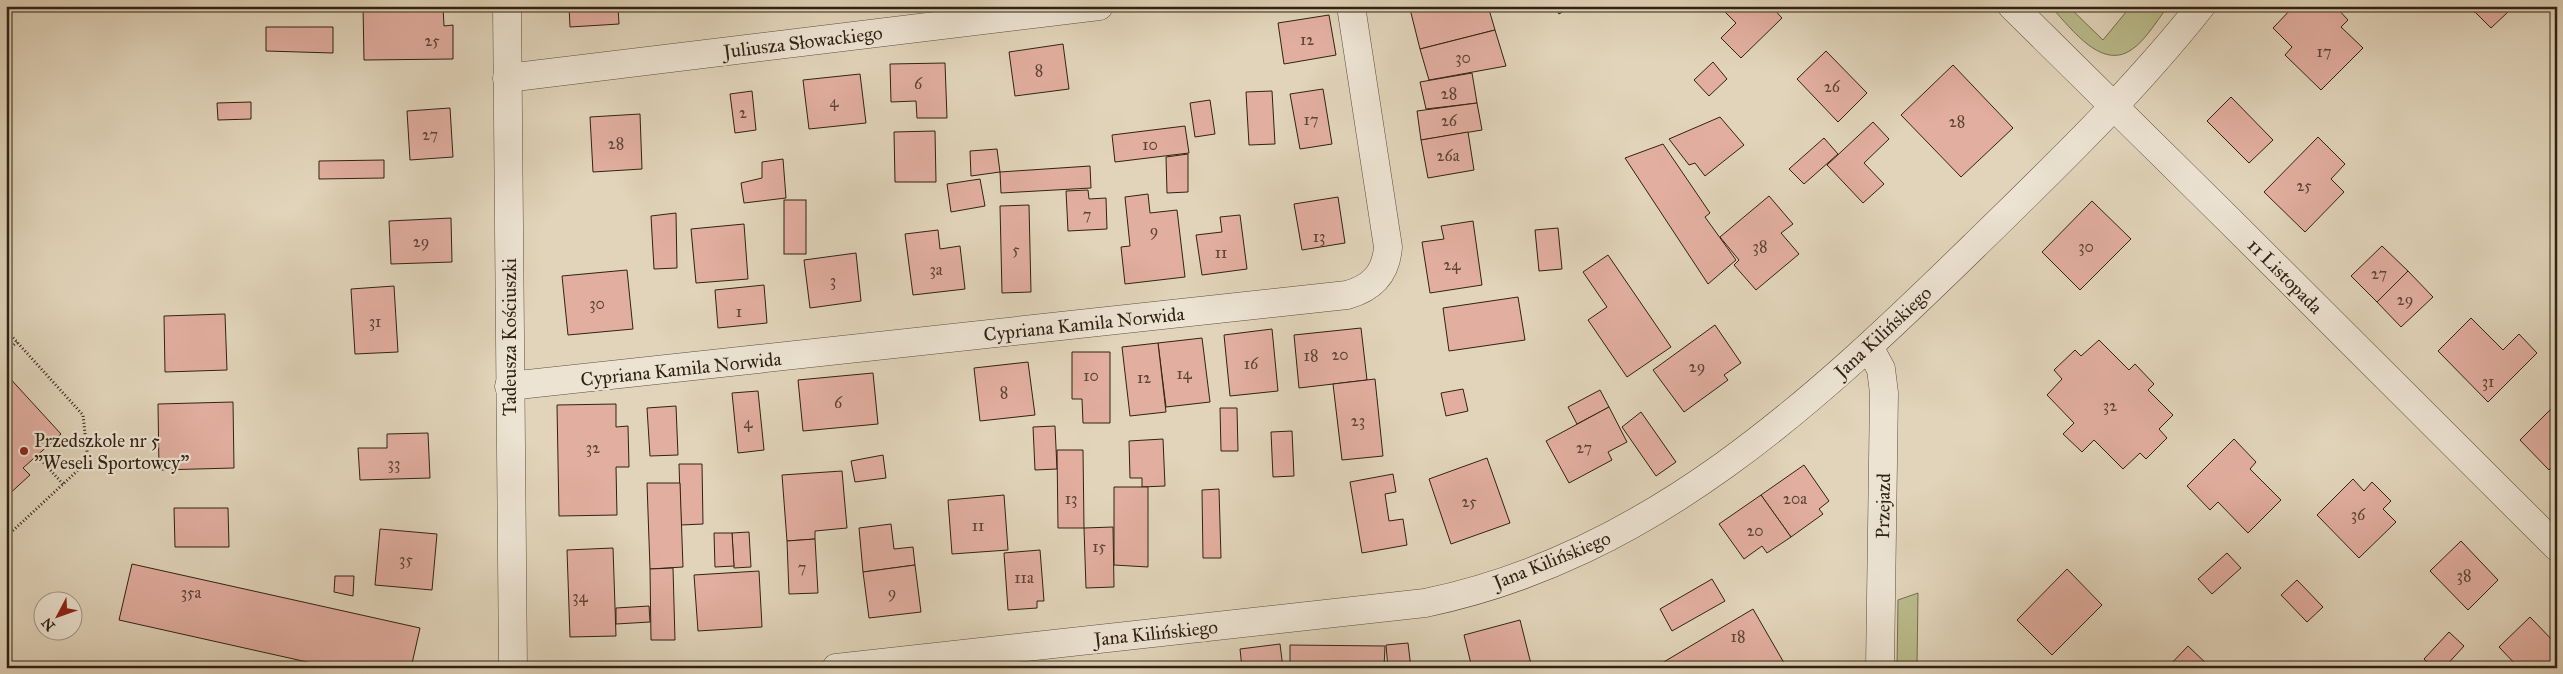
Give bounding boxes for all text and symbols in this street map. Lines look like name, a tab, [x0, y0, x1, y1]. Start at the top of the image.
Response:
street label: Juliusza Słowackiego	[720, 21, 884, 64]
house number: 12	[1300, 30, 1314, 49]
house number: 25	[424, 31, 440, 50]
house number: 17	[2317, 42, 2331, 61]
house number: 30	[1455, 48, 1471, 67]
house number: 8	[1035, 61, 1043, 80]
house number: 6	[914, 74, 923, 93]
house number: 26	[1824, 77, 1841, 96]
house number: 28	[1441, 84, 1457, 103]
house number: 4	[830, 92, 840, 111]
house number: 2	[739, 103, 747, 122]
house number: 17	[1304, 110, 1318, 129]
house number: 26	[1441, 111, 1458, 130]
house number: 28	[1949, 112, 1965, 131]
house number: 27	[422, 125, 438, 144]
house number: 28	[608, 134, 624, 153]
house number: 10	[1142, 135, 1158, 154]
house number: 26a	[1437, 146, 1460, 165]
house number: 25	[2296, 176, 2312, 195]
house number: 7	[1083, 205, 1091, 224]
house number: 9	[1150, 221, 1158, 240]
house number: 13	[1313, 227, 1325, 246]
house number: 29	[413, 232, 429, 251]
street label: 11 Listopada	[2243, 234, 2328, 319]
house number: 38	[1753, 237, 1767, 256]
house number: 30	[2078, 237, 2094, 256]
house number: 5	[1012, 240, 1020, 259]
house number: 11	[1215, 243, 1227, 262]
house number: 24	[1444, 255, 1461, 274]
street label: Tadeusza Kościuszki	[498, 258, 521, 416]
house number: 3a	[929, 260, 943, 279]
house number: 27	[2371, 264, 2387, 283]
house number: 3	[830, 271, 836, 290]
street label: Jana Kilińskiego	[1828, 281, 1937, 385]
house number: 29	[2397, 290, 2413, 309]
house number: 30	[589, 294, 605, 313]
house number: 1	[736, 302, 742, 321]
street label: Cypriana Kamila Norwida	[982, 302, 1187, 346]
house number: 31	[369, 312, 381, 331]
house number: 20	[1331, 345, 1349, 364]
house number: 18	[1304, 346, 1318, 365]
street label: Cypriana Kamila Norwida	[579, 347, 784, 391]
house number: 16	[1244, 354, 1259, 373]
house number: 29	[1689, 357, 1705, 376]
house number: 14	[1176, 364, 1193, 383]
house number: 10	[1083, 366, 1099, 385]
house number: 12	[1137, 368, 1151, 387]
house number: 31	[2482, 372, 2494, 391]
house number: 8	[1000, 383, 1008, 402]
house number: 6	[834, 393, 843, 412]
house number: 32	[2103, 396, 2117, 415]
house number: 23	[1351, 411, 1365, 430]
house number: 4	[744, 413, 754, 432]
place label: Przedszkole nr 5 "Weseli Sportowcy"	[34, 429, 190, 474]
house number: 32	[586, 438, 600, 457]
house number: 27	[1576, 438, 1592, 457]
marker: Przedszkole nr 5 "Weseli Sportowcy"	[18, 445, 30, 457]
house number: 33	[388, 454, 400, 473]
street label: Przejazd	[1871, 473, 1895, 539]
house number: 13	[1065, 489, 1077, 508]
house number: 20a	[1783, 489, 1807, 508]
house number: 25	[1461, 492, 1477, 511]
house number: 36	[2351, 505, 2366, 524]
house number: 11	[972, 516, 984, 535]
house number: 20	[1746, 521, 1764, 540]
street label: Jana Kilińskiego	[1488, 526, 1615, 596]
house number: 15	[1092, 537, 1106, 556]
house number: 35	[399, 550, 413, 569]
house number: 7	[798, 558, 806, 577]
house number: 38	[2457, 566, 2471, 585]
house number: 11a	[1014, 568, 1034, 587]
house number: 35a	[181, 583, 202, 602]
house number: 9	[888, 583, 896, 602]
house number: 34	[572, 587, 589, 606]
north arrow	[32, 592, 82, 642]
text: N	[38, 614, 59, 634]
street label: Jana Kilińskiego	[1091, 615, 1219, 652]
house number: 18	[1731, 627, 1745, 646]

